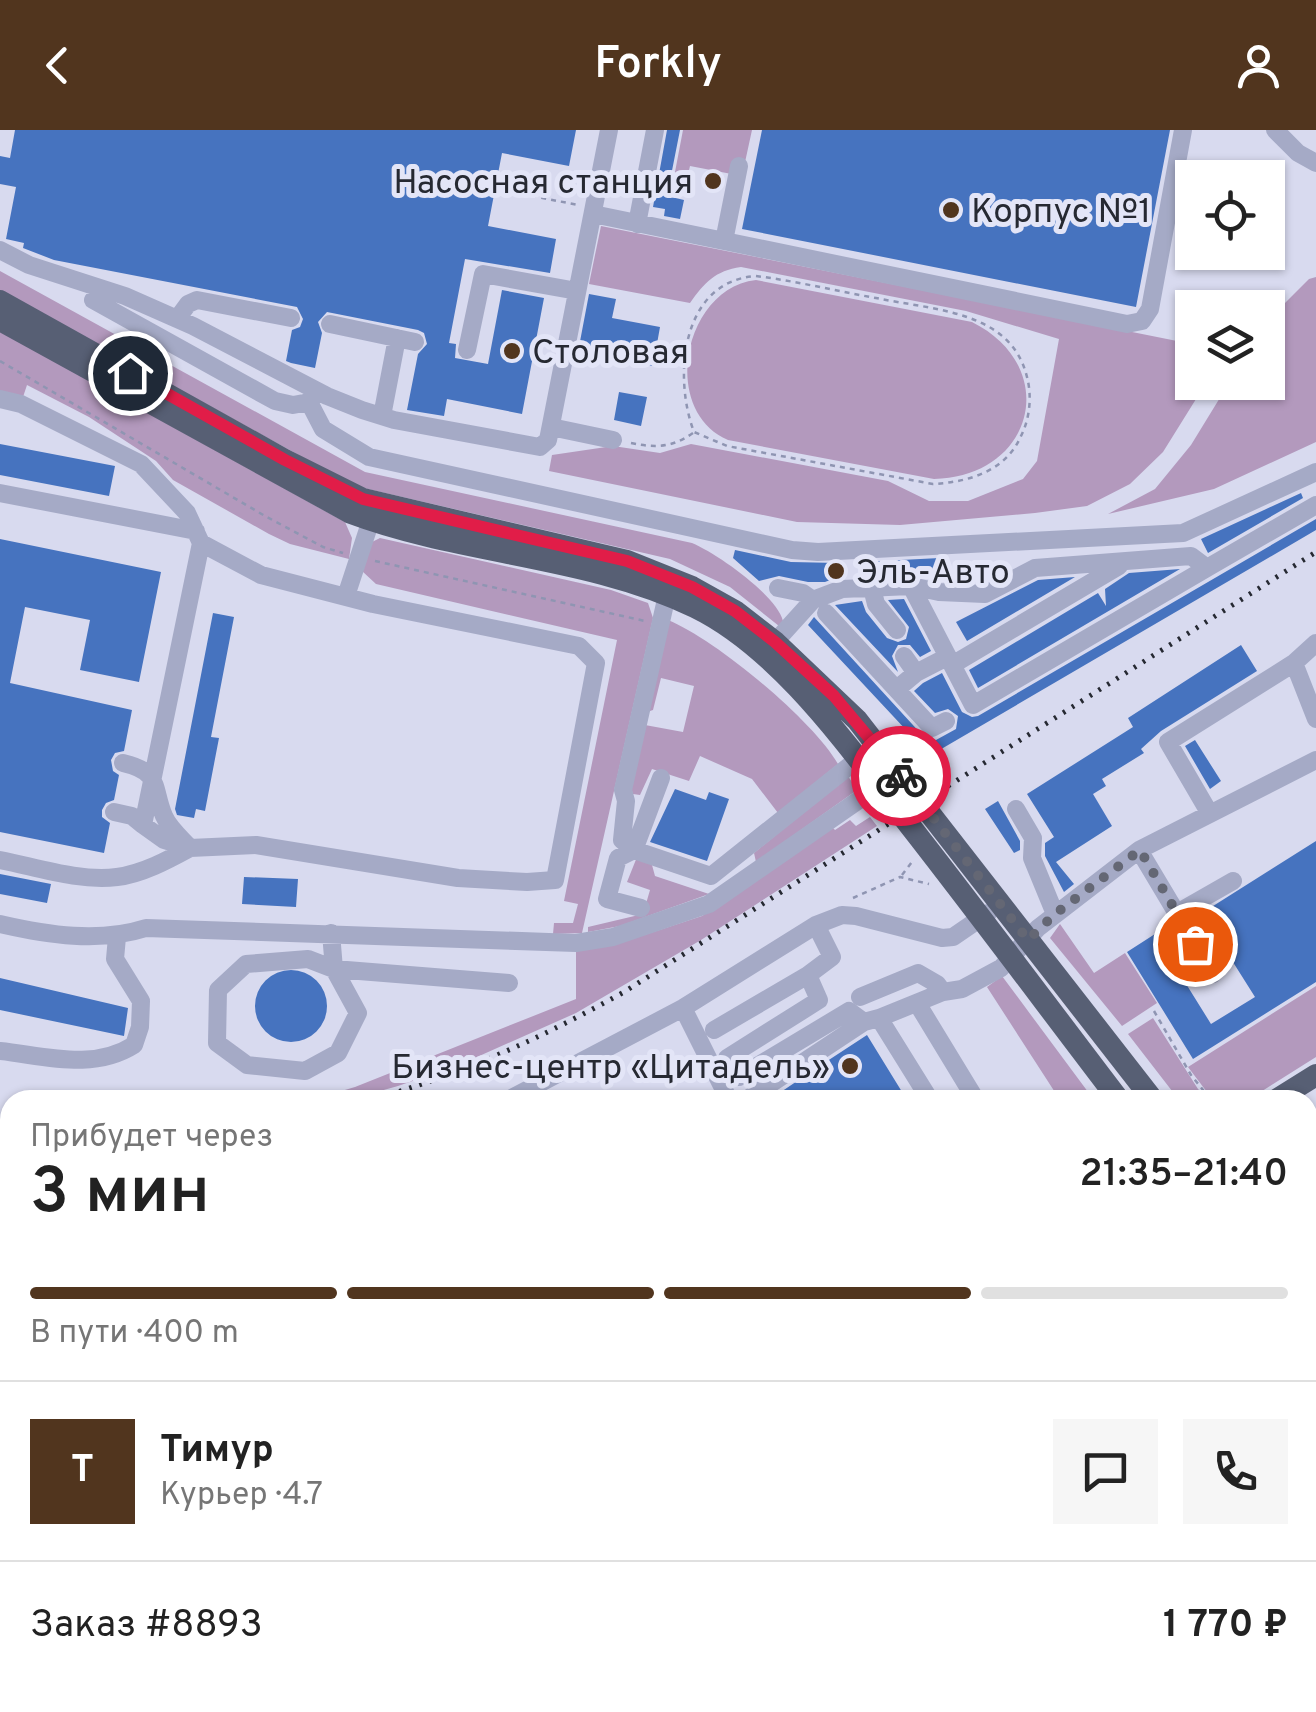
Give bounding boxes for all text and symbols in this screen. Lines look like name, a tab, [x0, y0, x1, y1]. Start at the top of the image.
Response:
text: Forkly	[594, 37, 722, 94]
icon: back	[30, 38, 85, 93]
icon: person	[1231, 38, 1286, 93]
map controls	[1175, 160, 1285, 400]
button: locate	[1175, 160, 1285, 270]
place label: Насосная станция	[393, 162, 693, 206]
marker: Насосная станция	[702, 170, 724, 192]
place label: Корпус №1	[971, 191, 1151, 235]
marker: Корпус №1	[940, 199, 962, 221]
button: layers	[1175, 290, 1285, 400]
pin	[88, 331, 173, 416]
place label: Столовая	[532, 332, 689, 376]
marker: Столовая	[501, 340, 523, 362]
icon: home	[103, 346, 158, 401]
place label: Эль-Авто	[856, 552, 1010, 596]
marker: Эль-Авто	[825, 560, 847, 582]
courier	[851, 726, 951, 826]
icon: bike	[874, 749, 929, 804]
pin	[1153, 902, 1238, 987]
icon: bag	[1168, 917, 1223, 972]
place label: Бизнес-центр «Цитадель»	[391, 1047, 830, 1091]
marker: Бизнес-центр «Цитадель»	[839, 1055, 861, 1077]
text: Прибудет через	[30, 1118, 273, 1158]
text: 21:35–21:40	[1080, 1151, 1288, 1200]
text: 3 мин	[30, 1154, 210, 1236]
text: В пути · 400 m	[30, 1314, 239, 1354]
button: chat	[1053, 1419, 1158, 1524]
button: phone	[1183, 1419, 1288, 1524]
text: Тимур	[160, 1427, 274, 1476]
text: Т	[71, 1447, 94, 1496]
text: Курьер · 4.7	[160, 1476, 323, 1516]
text: Заказ #8893	[30, 1602, 263, 1651]
text: 1 770 ₽	[1163, 1602, 1288, 1651]

